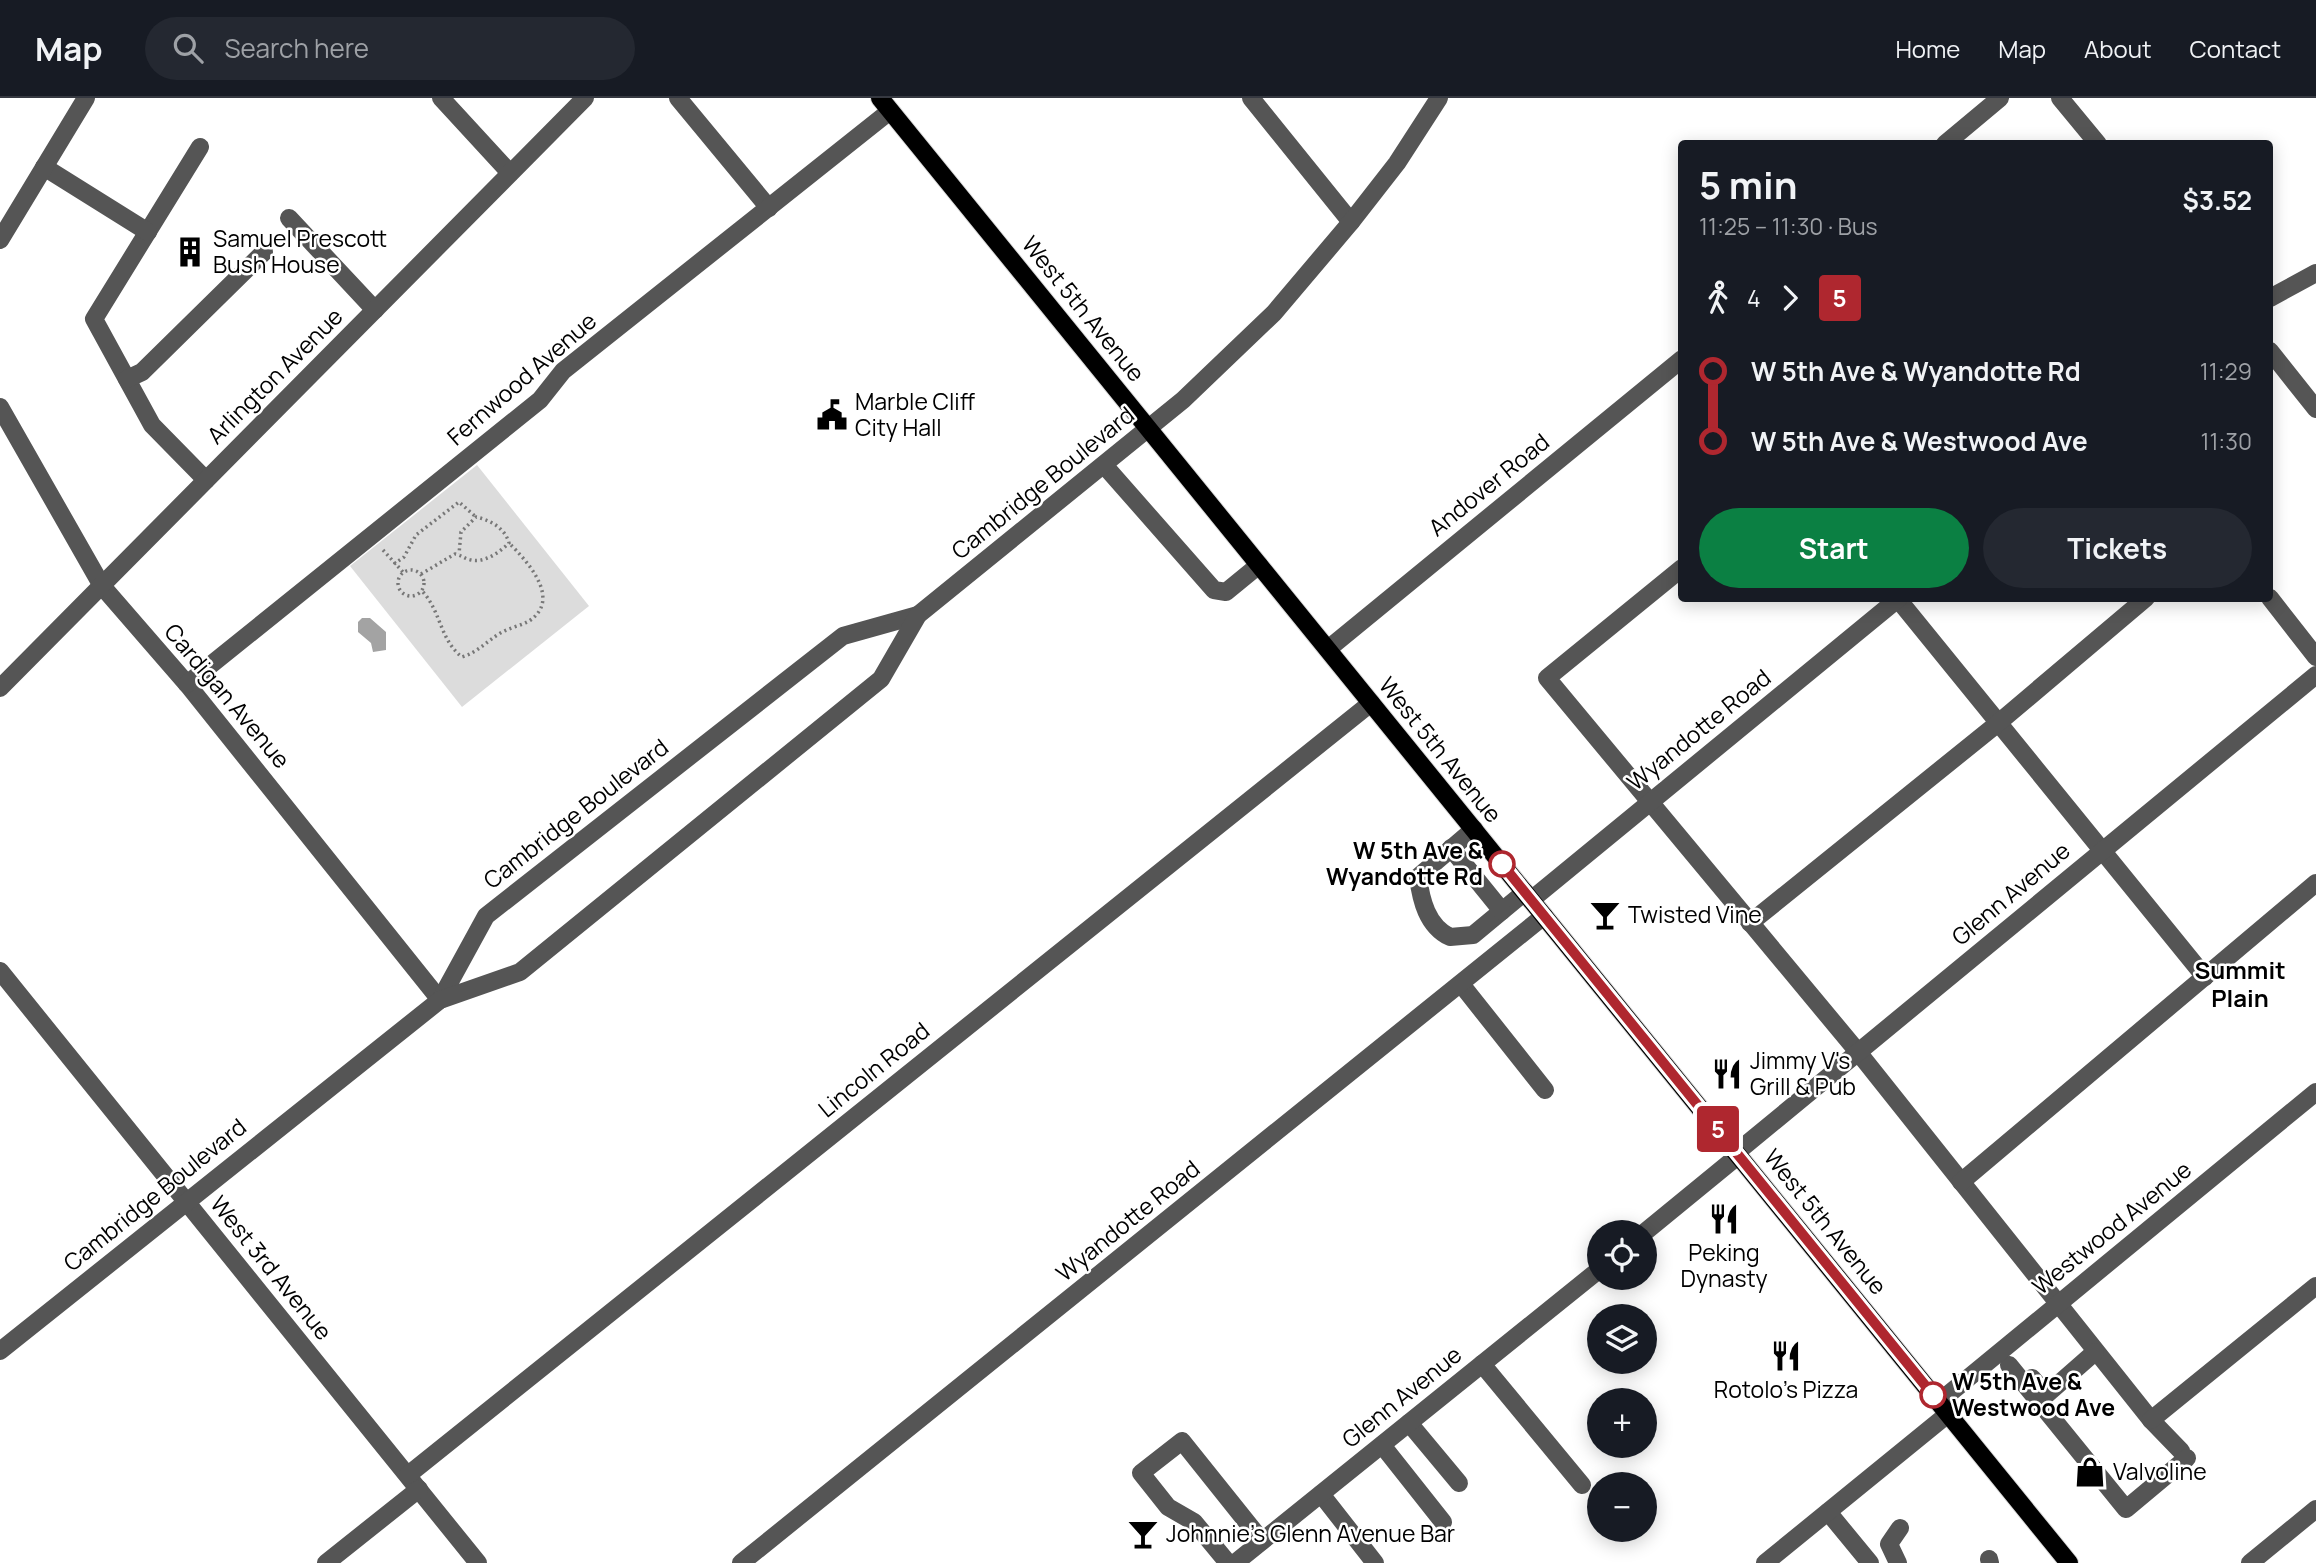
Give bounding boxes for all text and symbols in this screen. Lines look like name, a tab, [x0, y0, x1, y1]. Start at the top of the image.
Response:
search box	[145, 17, 635, 80]
text: Map	[35, 26, 103, 71]
icon: search	[169, 29, 207, 67]
text: Search here	[225, 30, 369, 66]
text: Home	[1895, 32, 1960, 65]
text: Map	[1998, 32, 2046, 65]
text: About	[2084, 32, 2152, 65]
text: Contact	[2190, 32, 2281, 65]
text: 5 min	[1699, 158, 1797, 210]
text: $3.52	[2183, 182, 2252, 218]
text: 11:25 – 11:30 · Bus	[1699, 210, 1878, 242]
place label: Samuel Prescott Bush House	[213, 222, 387, 280]
street label: West 5th Avenue	[1015, 229, 1153, 388]
building icon: Samuel Prescott Bush House	[173, 235, 207, 269]
icon: walk	[1699, 279, 1737, 317]
icon: forward	[1771, 279, 1809, 317]
text: 5	[1833, 281, 1847, 314]
text: 4	[1747, 282, 1761, 314]
street label: Arlington Avenue	[199, 300, 349, 450]
street label: Fernwood Avenue	[440, 304, 603, 452]
text: W 5th Ave & Wyandotte Rd	[1751, 353, 2081, 389]
text: 11:29	[2200, 355, 2252, 387]
place label: Marble Cliff City Hall	[855, 385, 975, 443]
public building icon: Marble Cliff City Hall	[815, 398, 849, 432]
street label: Cambridge Boulevard	[944, 399, 1140, 566]
text: W 5th Ave & Westwood Ave	[1751, 423, 2088, 459]
text: 11:30	[2200, 425, 2252, 457]
street label: Andover Road	[1421, 426, 1556, 543]
button: Start	[1699, 508, 1969, 588]
button: Tickets	[1983, 508, 2252, 588]
street label: Cardigan Avenue	[158, 616, 298, 774]
street label: Wyandotte Road	[1620, 661, 1777, 797]
street label: West 5th Avenue	[1372, 670, 1510, 829]
street label: Cambridge Boulevard	[476, 731, 674, 896]
place label: W 5th Ave & Wyandotte Rd	[1326, 834, 1484, 892]
street label: Glenn Avenue	[1944, 834, 2076, 952]
marker: W 5th Ave & Wyandotte Rd	[1489, 851, 1515, 877]
bar icon: Twisted Vine	[1588, 898, 1622, 932]
place label: Twisted Vine	[1628, 898, 1762, 930]
district label: Summit Plain	[2194, 953, 2286, 1014]
street label: Lincoln Road	[811, 1014, 936, 1124]
place label: Jimmy V's Grill & Pub	[1750, 1044, 1856, 1102]
restaurant icon: Jimmy V's Grill & Pub	[1710, 1057, 1744, 1091]
line badge: 5	[1695, 1106, 1741, 1152]
street label: Cambridge Boulevard	[56, 1111, 252, 1278]
text: 5	[1711, 1112, 1725, 1145]
street label: West 5th Avenue	[1757, 1142, 1895, 1301]
street label: Wyandotte Road	[1049, 1152, 1206, 1288]
street label: Westwood Avenue	[2025, 1153, 2198, 1301]
street label: West 3rd Avenue	[204, 1188, 340, 1346]
restaurant icon: Peking Dynasty	[1707, 1202, 1741, 1236]
map controls	[1587, 1220, 1657, 1542]
button: locate	[1587, 1220, 1657, 1290]
place label: Peking Dynasty	[1680, 1236, 1768, 1294]
button: layers	[1587, 1304, 1657, 1374]
street label: Glenn Avenue	[1335, 1338, 1468, 1454]
restaurant icon: Rotolo's Pizza	[1769, 1339, 1803, 1373]
place label: W 5th Ave & Westwood Ave	[1952, 1365, 2115, 1423]
place label: Rotolo's Pizza	[1714, 1373, 1858, 1405]
marker: W 5th Ave & Westwood Ave	[1920, 1382, 1946, 1408]
button: +	[1587, 1388, 1657, 1458]
shop icon: Valvoline	[2073, 1455, 2107, 1489]
place label: Valvoline	[2113, 1455, 2207, 1487]
button: −	[1587, 1472, 1657, 1542]
bar icon: Johnnie's Glenn Avenue Bar	[1126, 1517, 1160, 1551]
place label: Johnnie's Glenn Avenue Bar	[1166, 1517, 1455, 1549]

